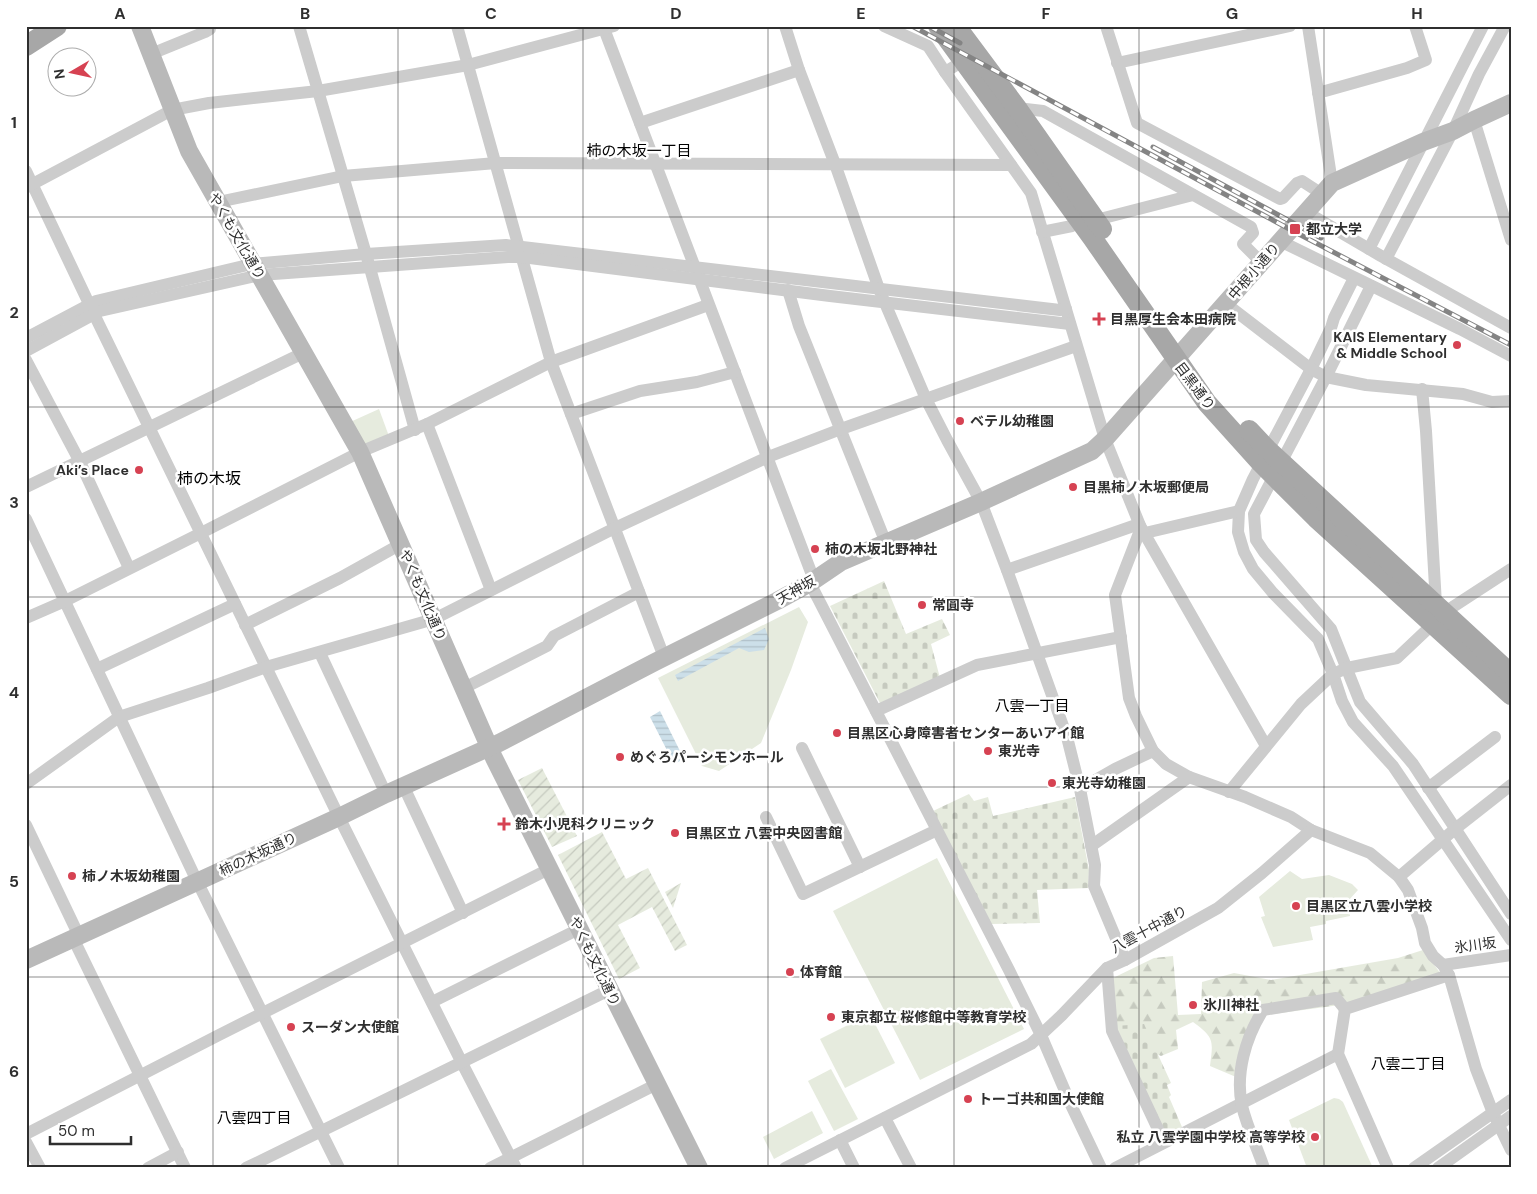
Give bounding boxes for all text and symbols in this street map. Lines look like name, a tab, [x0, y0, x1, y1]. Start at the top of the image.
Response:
text: A	[114, 3, 126, 24]
text: B	[300, 3, 310, 24]
text: C	[485, 3, 497, 24]
text: D	[670, 3, 682, 24]
text: E	[856, 3, 866, 24]
text: F	[1042, 3, 1051, 24]
text: G	[1226, 3, 1238, 24]
text: H	[1411, 3, 1423, 24]
north arrow	[48, 48, 98, 98]
text: N	[49, 68, 69, 80]
text: 1	[11, 112, 17, 133]
district label: 柿の木坂一丁目	[586, 141, 692, 161]
street label: やくも文化通り	[205, 189, 269, 283]
place label: 都立大学	[1306, 220, 1362, 238]
marker: 都立大学	[1288, 222, 1302, 236]
street label: 中根小通り	[1224, 239, 1284, 303]
text: 2	[9, 302, 19, 323]
place label: 目黒厚生会本田病院	[1110, 310, 1236, 328]
marker: 目黒厚生会本田病院	[1092, 312, 1106, 326]
place label: KAIS Elementary & Middle School	[1333, 328, 1448, 362]
marker: KAIS Elementary & Middle School	[1451, 339, 1463, 351]
street label: 目黒通り	[1171, 358, 1219, 414]
place label: ベテル幼稚園	[970, 412, 1054, 430]
marker: ベテル幼稚園	[954, 415, 966, 427]
place label: Aki’s Place	[56, 461, 129, 479]
marker: Aki’s Place	[133, 464, 145, 476]
district label: 柿の木坂	[177, 468, 241, 489]
place label: 目黒柿ノ木坂郵便局	[1083, 478, 1209, 496]
marker: 目黒柿ノ木坂郵便局	[1067, 481, 1079, 493]
text: 3	[9, 492, 19, 513]
place label: 柿の木坂北野神社	[825, 540, 937, 558]
marker: 柿の木坂北野神社	[809, 543, 821, 555]
street label: やくも文化通り	[396, 546, 450, 644]
street label: 天神坂	[773, 572, 819, 608]
place label: 常圓寺	[932, 596, 974, 614]
marker: 常圓寺	[916, 599, 928, 611]
text: 4	[9, 682, 19, 703]
district label: 八雲一丁目	[994, 696, 1070, 716]
place label: 目黒区心身障害者センターあいアイ館	[847, 724, 1084, 742]
marker: 目黒区心身障害者センターあいアイ館	[831, 727, 843, 739]
place label: 東光寺	[998, 742, 1040, 760]
marker: 東光寺	[982, 745, 994, 757]
place label: めぐろパーシモンホール	[630, 748, 784, 766]
marker: めぐろパーシモンホール	[614, 751, 626, 763]
place label: 東光寺幼稚園	[1062, 774, 1146, 792]
marker: 東光寺幼稚園	[1046, 777, 1058, 789]
place label: 鈴木小児科クリニック	[515, 815, 655, 833]
marker: 鈴木小児科クリニック	[497, 817, 511, 831]
place label: 目黒区立 八雲中央図書館	[685, 824, 842, 842]
marker: 目黒区立 八雲中央図書館	[669, 827, 681, 839]
street label: 柿の木坂通り	[216, 828, 300, 880]
place label: 柿ノ木坂幼稚園	[82, 867, 180, 885]
marker: 柿ノ木坂幼稚園	[66, 870, 78, 882]
text: 5	[9, 871, 19, 892]
place label: 目黒区立八雲小学校	[1306, 897, 1432, 915]
marker: 目黒区立八雲小学校	[1290, 900, 1302, 912]
street label: 八雲十中通り	[1108, 901, 1190, 957]
street label: やくも文化通り	[565, 913, 625, 1009]
street label: 氷川坂	[1453, 933, 1497, 957]
place label: 体育館	[800, 963, 842, 981]
marker: 体育館	[784, 966, 796, 978]
place label: 氷川神社	[1203, 996, 1259, 1014]
marker: 氷川神社	[1187, 999, 1199, 1011]
place label: 東京都立 桜修館中等教育学校	[841, 1008, 1026, 1026]
marker: 東京都立 桜修館中等教育学校	[825, 1011, 837, 1023]
place label: スーダン大使館	[301, 1018, 399, 1036]
marker: スーダン大使館	[285, 1021, 297, 1033]
district label: 八雲二丁目	[1370, 1054, 1446, 1074]
text: 6	[9, 1061, 19, 1082]
place label: トーゴ共和国大使館	[978, 1090, 1104, 1108]
marker: トーゴ共和国大使館	[962, 1093, 974, 1105]
district label: 八雲四丁目	[216, 1108, 292, 1128]
scale bar	[50, 1114, 131, 1146]
text: 50 m	[58, 1121, 95, 1141]
place label: 私立 八雲学園中学校 高等学校	[1116, 1128, 1305, 1146]
marker: 私立 八雲学園中学校 高等学校	[1309, 1131, 1321, 1143]

